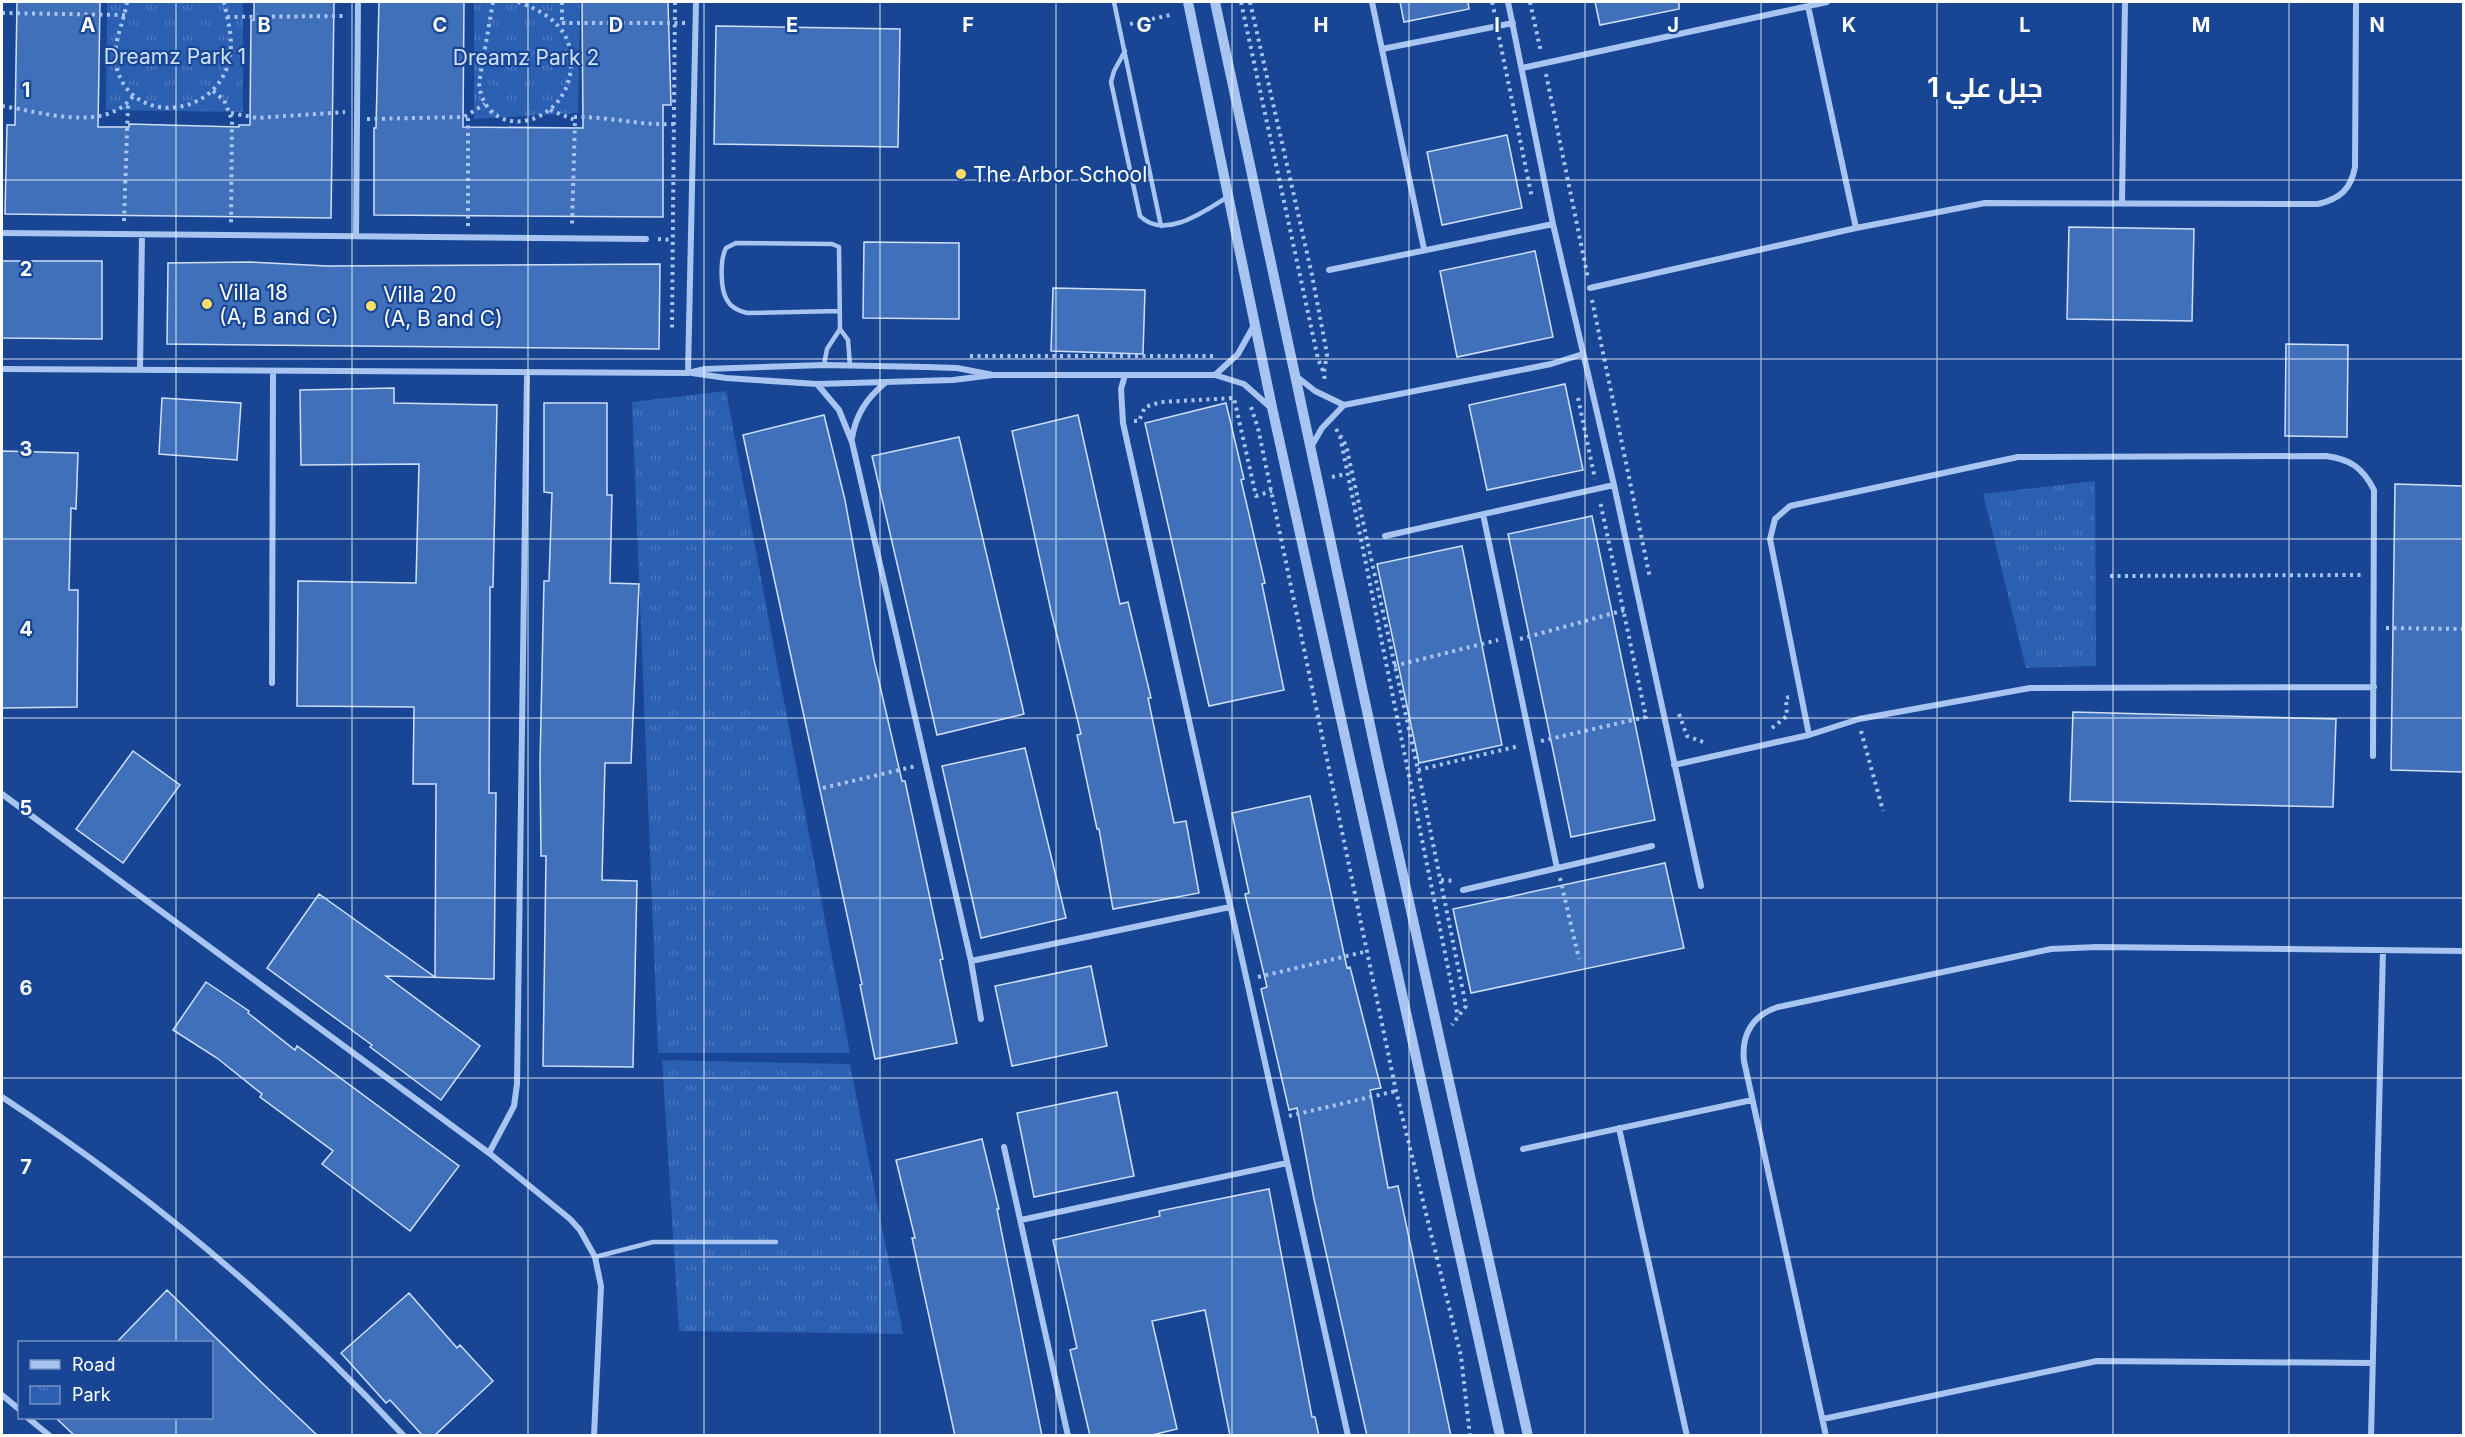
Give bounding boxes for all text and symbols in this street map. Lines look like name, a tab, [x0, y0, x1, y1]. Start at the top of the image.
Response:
text: A	[81, 13, 96, 37]
text: B	[257, 13, 271, 37]
text: C	[433, 13, 447, 37]
text: D	[609, 13, 623, 37]
text: E	[786, 13, 798, 37]
text: F	[962, 13, 974, 37]
text: G	[1136, 13, 1152, 37]
text: H	[1314, 13, 1328, 37]
text: I	[1494, 13, 1500, 37]
text: J	[1667, 13, 1679, 37]
text: K	[1842, 13, 1856, 37]
text: L	[2019, 13, 2031, 37]
text: M	[2192, 13, 2210, 37]
text: N	[2369, 13, 2385, 37]
park label: Dreamz Park 1	[104, 44, 246, 69]
park label: Dreamz Park 2	[453, 45, 599, 70]
district label: جبل علي 1	[1927, 71, 2043, 110]
text: 1	[22, 78, 30, 102]
place label: The Arbor School	[973, 162, 1147, 187]
marker: The Arbor School	[954, 167, 968, 181]
text: 2	[20, 257, 32, 281]
place label: Villa 18 (A, B and C)	[219, 280, 339, 329]
place label: Villa 20 (A, B and C)	[383, 282, 503, 331]
marker: Villa 18 (A, B and C)	[200, 297, 214, 311]
marker: Villa 20 (A, B and C)	[364, 299, 378, 313]
text: 3	[20, 437, 32, 461]
text: 4	[19, 617, 33, 641]
text: 5	[20, 796, 32, 820]
text: 6	[20, 976, 33, 1000]
text: 7	[20, 1155, 32, 1179]
legend	[18, 1341, 213, 1419]
text: Road	[72, 1354, 115, 1375]
text: Park	[72, 1384, 111, 1405]

